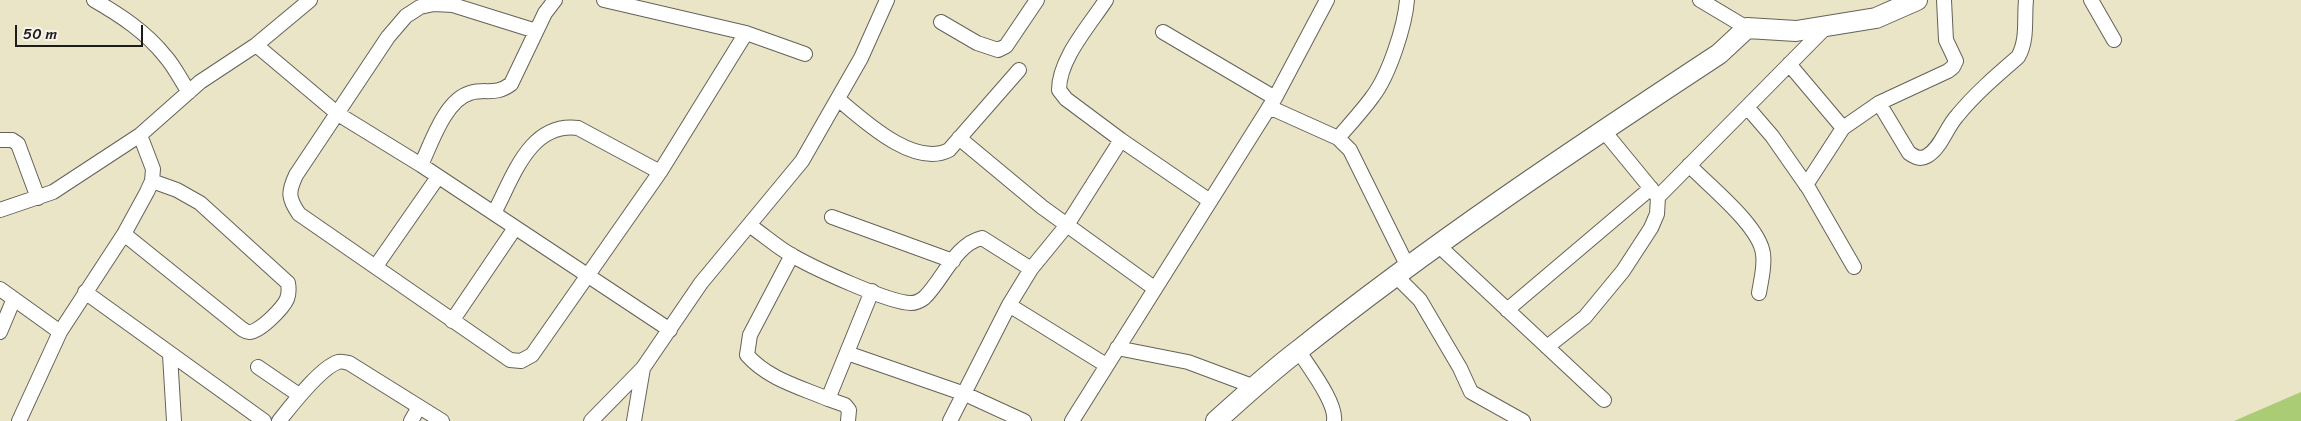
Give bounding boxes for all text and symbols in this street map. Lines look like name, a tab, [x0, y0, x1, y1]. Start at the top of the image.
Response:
scale bar	[18, 15, 145, 47]
text: 50 m	[23, 21, 57, 47]

